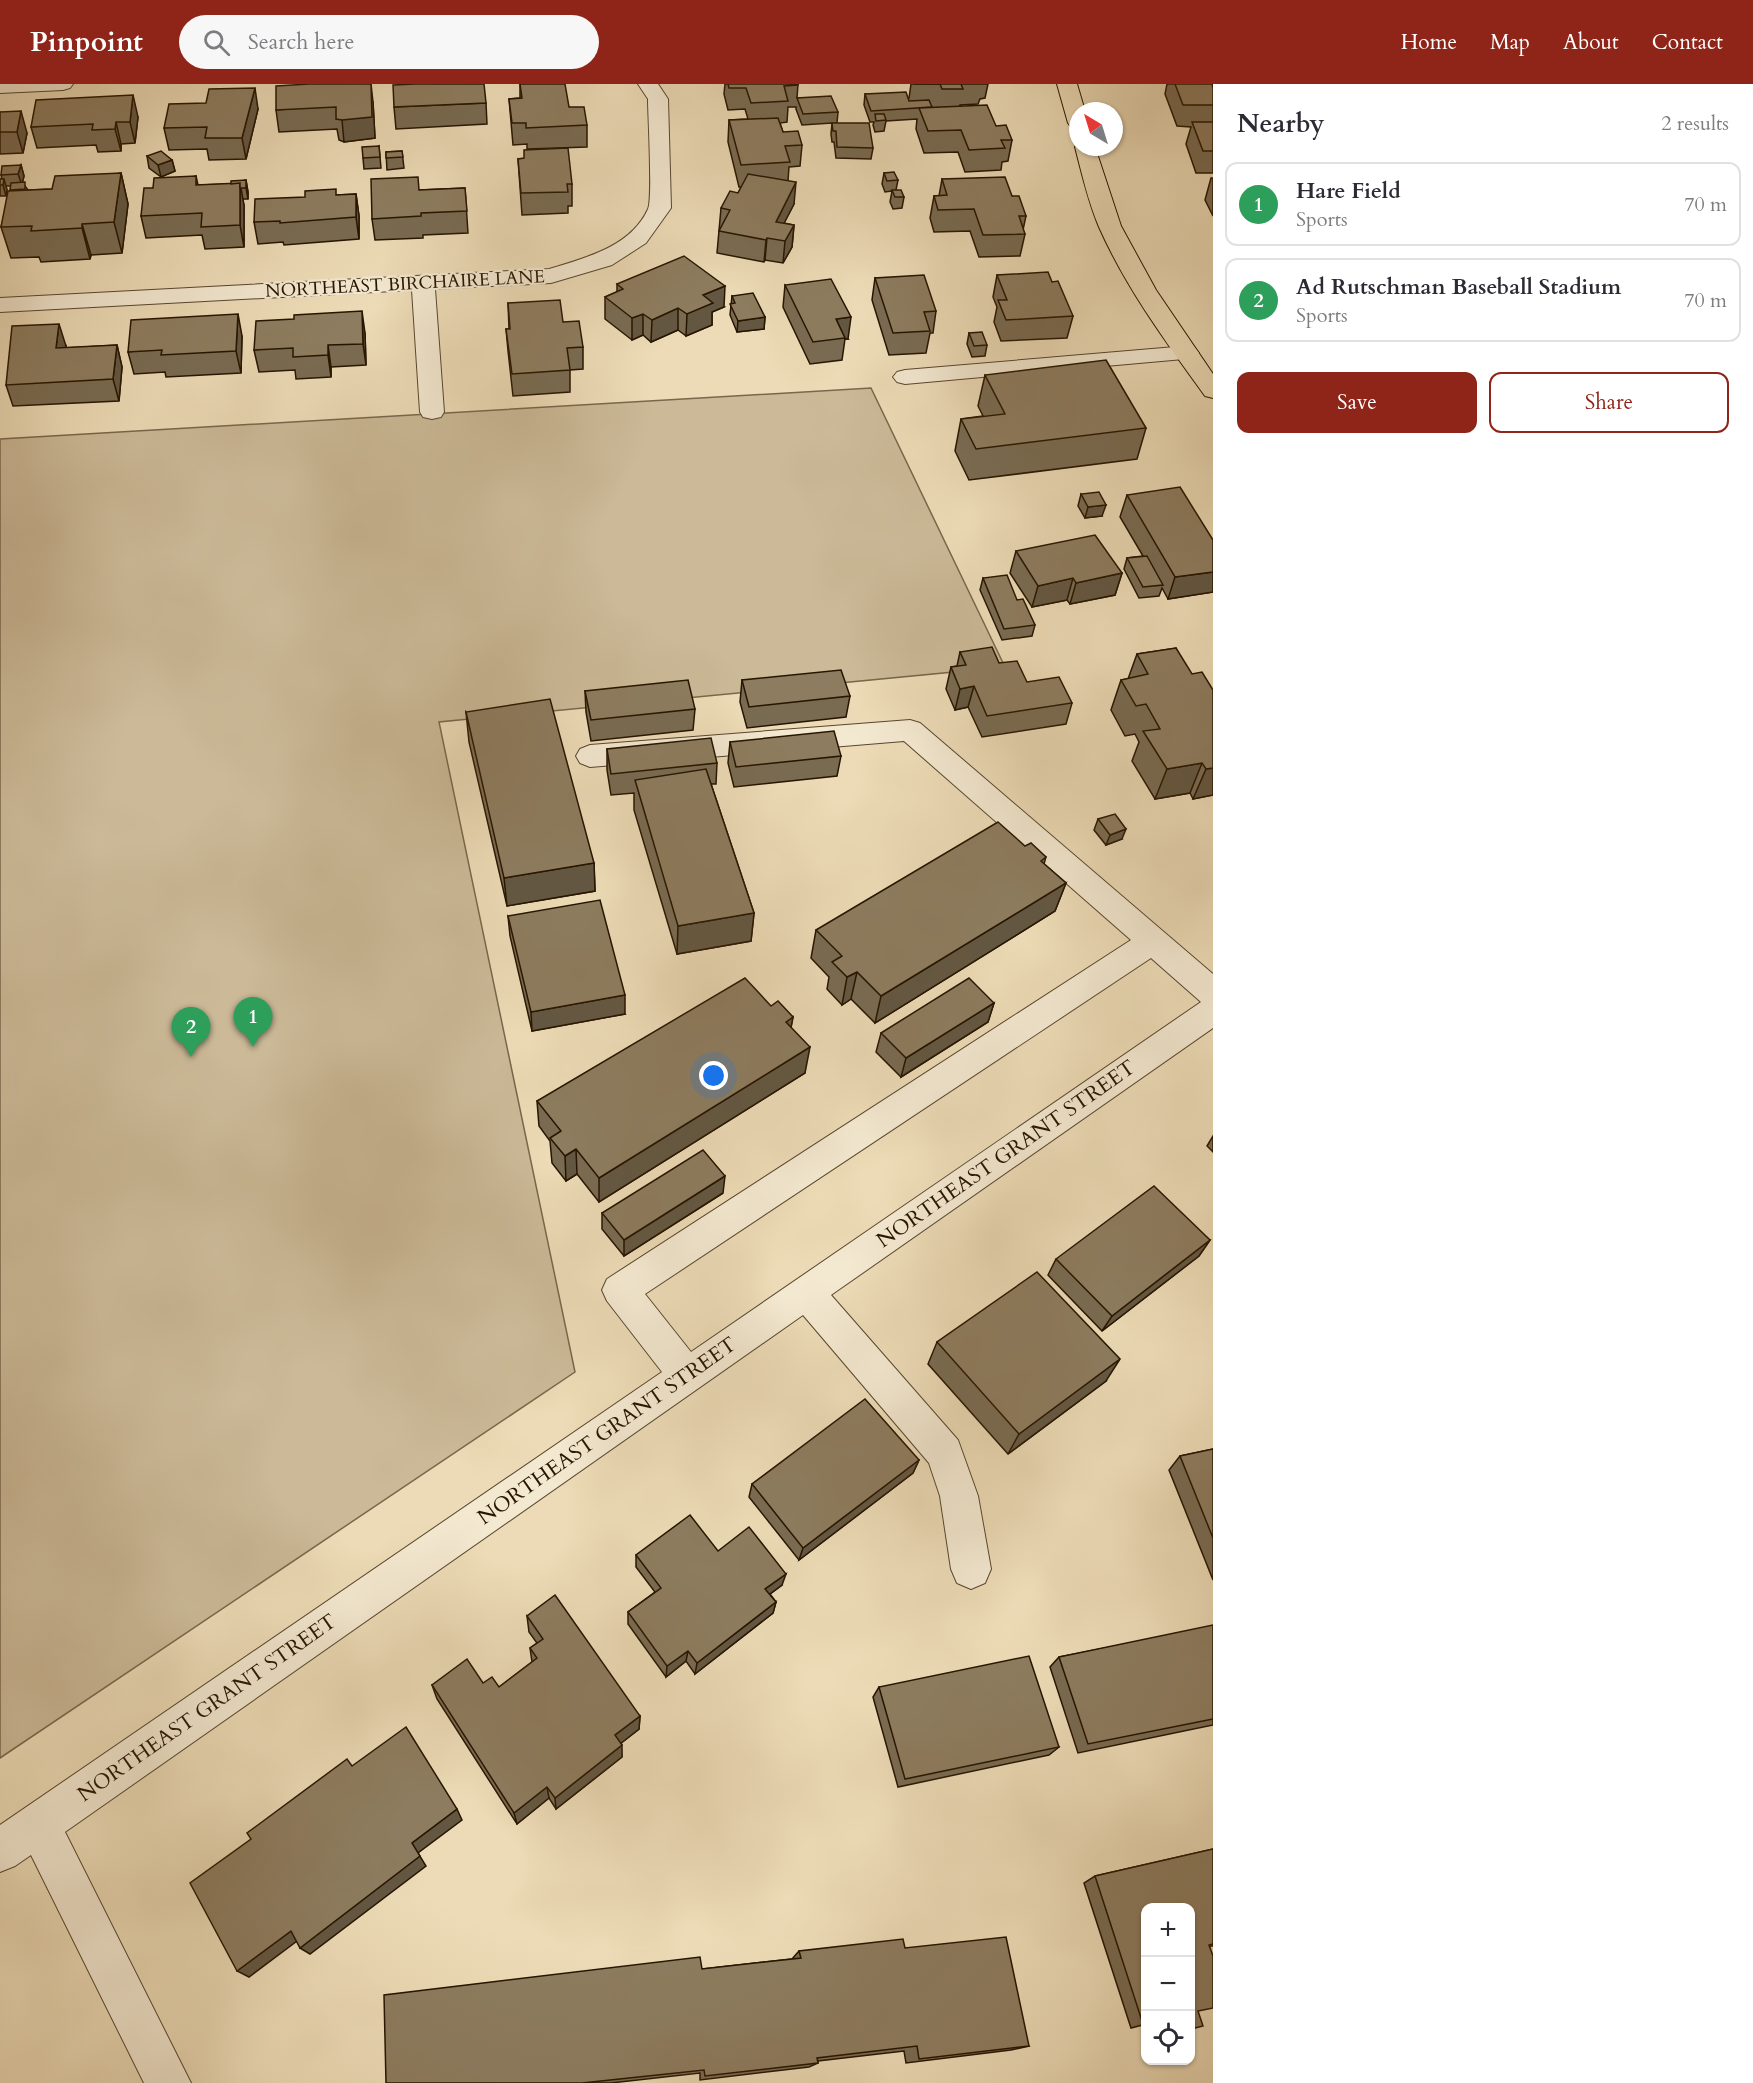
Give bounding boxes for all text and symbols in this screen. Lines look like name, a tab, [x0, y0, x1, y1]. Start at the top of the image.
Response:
search box	[179, 15, 599, 69]
text: Pinpoint	[30, 23, 143, 61]
icon: search	[200, 26, 233, 59]
text: Search here	[248, 27, 354, 57]
text: Home	[1401, 28, 1457, 57]
text: Map	[1490, 28, 1530, 57]
text: About	[1563, 28, 1619, 57]
text: Contact	[1652, 28, 1723, 57]
north arrow	[1069, 102, 1123, 156]
text: Nearby	[1237, 106, 1325, 141]
text: 2 results	[1661, 110, 1729, 137]
text: Hare Field	[1296, 176, 1401, 206]
text: 1	[1253, 191, 1264, 218]
text: 70 m	[1684, 191, 1727, 218]
text: Sports	[1296, 206, 1348, 233]
street label: NORTHEAST BIRCHAIRE LANE	[265, 264, 545, 304]
text: Ad Rutschman Baseball Stadium	[1296, 272, 1621, 302]
text: 2	[1253, 287, 1264, 314]
text: 70 m	[1684, 287, 1727, 314]
text: Sports	[1296, 302, 1348, 329]
button: Save	[1237, 372, 1477, 433]
button: Share	[1489, 372, 1729, 433]
pin: 1	[234, 998, 272, 1047]
pin: 2	[172, 1008, 210, 1057]
street label: NORTHEAST GRANT STREET	[871, 1053, 1141, 1255]
your location	[699, 1061, 728, 1090]
street label: NORTHEAST GRANT STREET	[472, 1330, 742, 1532]
street label: NORTHEAST GRANT STREET	[72, 1607, 342, 1809]
map controls	[1141, 1903, 1195, 2065]
button: +	[1141, 1903, 1195, 1957]
button: −	[1141, 1957, 1195, 2011]
button: locate	[1141, 2011, 1195, 2065]

